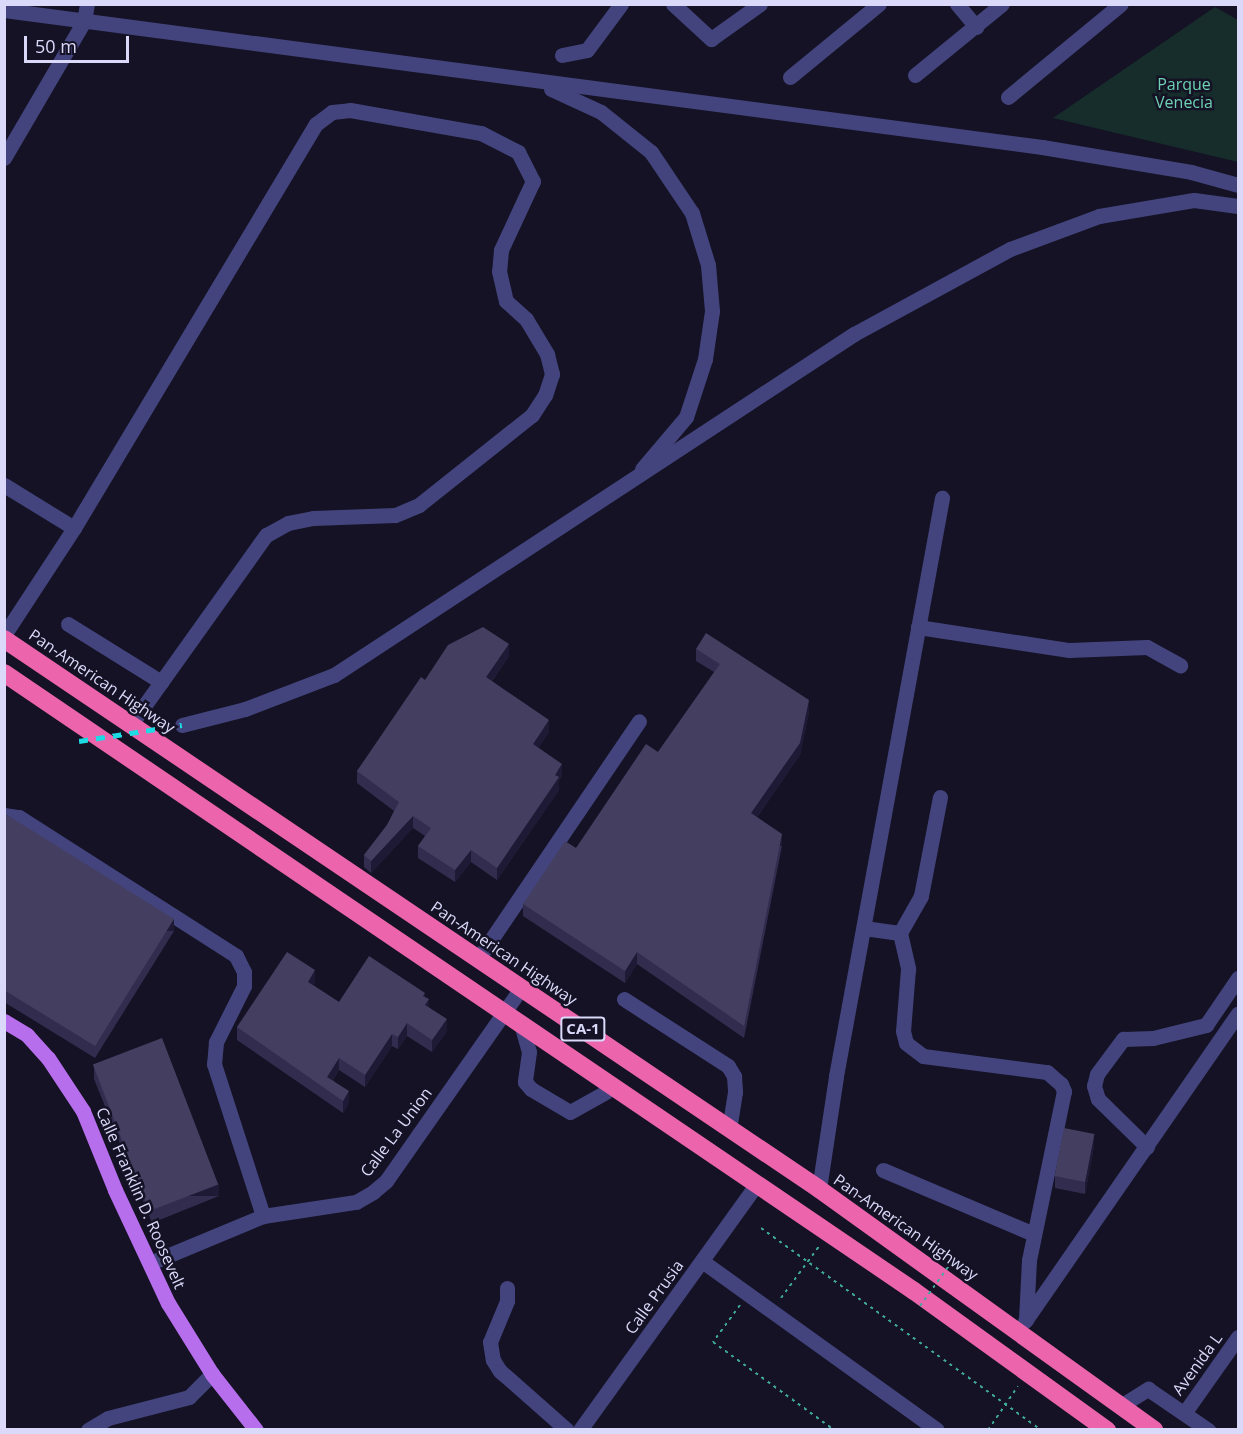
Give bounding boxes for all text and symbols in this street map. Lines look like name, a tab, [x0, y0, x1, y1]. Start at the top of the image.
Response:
scale bar	[27, 24, 132, 62]
text: 50 m	[35, 34, 77, 58]
park label: Parque Venecia	[1155, 74, 1213, 112]
street label: Pan-American Highway	[25, 625, 179, 737]
street label: Pan-American Highway	[427, 897, 581, 1009]
road number: CA-1	[559, 1017, 607, 1041]
street label: Calle La Union	[356, 1084, 436, 1180]
street label: Calle Franklin D. Roosevelt	[92, 1104, 190, 1292]
street label: Pan-American Highway	[830, 1170, 982, 1284]
street label: Calle Prusia	[621, 1256, 687, 1338]
street label: Avenida L	[1168, 1329, 1226, 1399]

